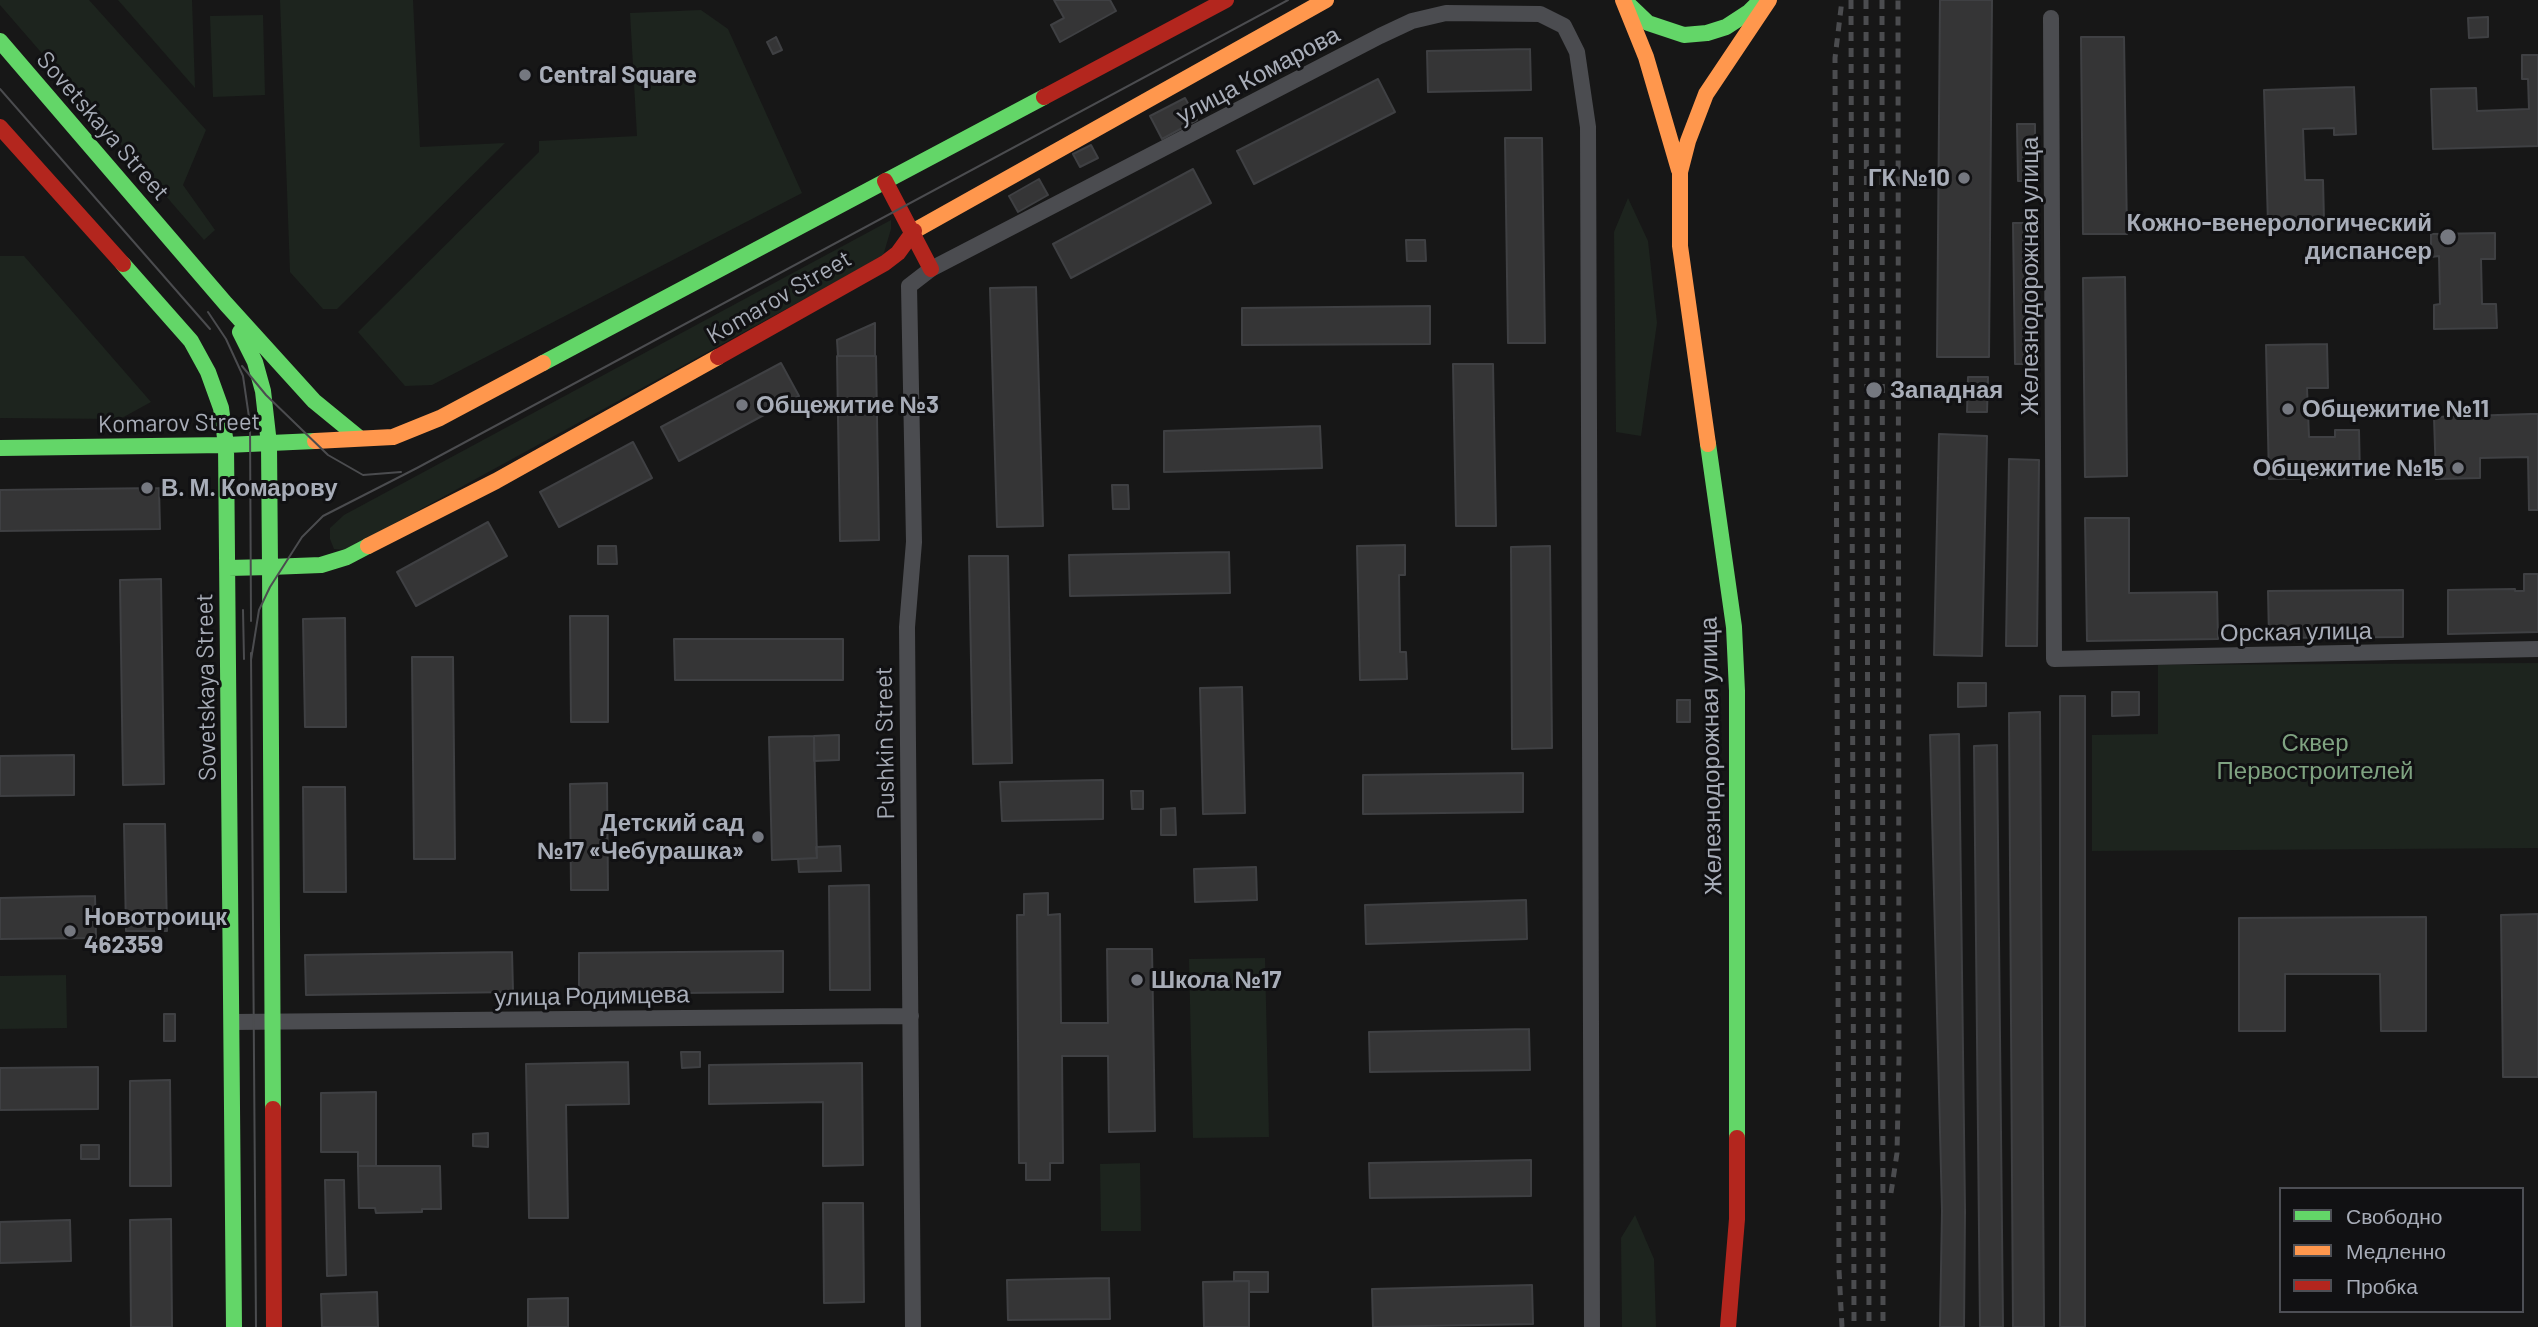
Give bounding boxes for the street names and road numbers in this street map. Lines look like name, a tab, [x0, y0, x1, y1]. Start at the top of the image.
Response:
street label: улица Комарова	[1172, 20, 1344, 130]
street label: Sovetskaya Street	[31, 46, 175, 206]
street label: Железнодорожная улица	[2016, 137, 2044, 415]
street label: Komarov Street	[701, 244, 857, 350]
street label: Komarov Street	[98, 407, 260, 439]
street label: Sovetskaya Street	[190, 593, 222, 781]
street label: Орская улица	[2220, 616, 2372, 648]
street label: Железнодорожная улица	[1694, 617, 1728, 895]
street label: Pushkin Street	[869, 666, 901, 820]
street label: улица Родимцева	[494, 980, 690, 1012]

